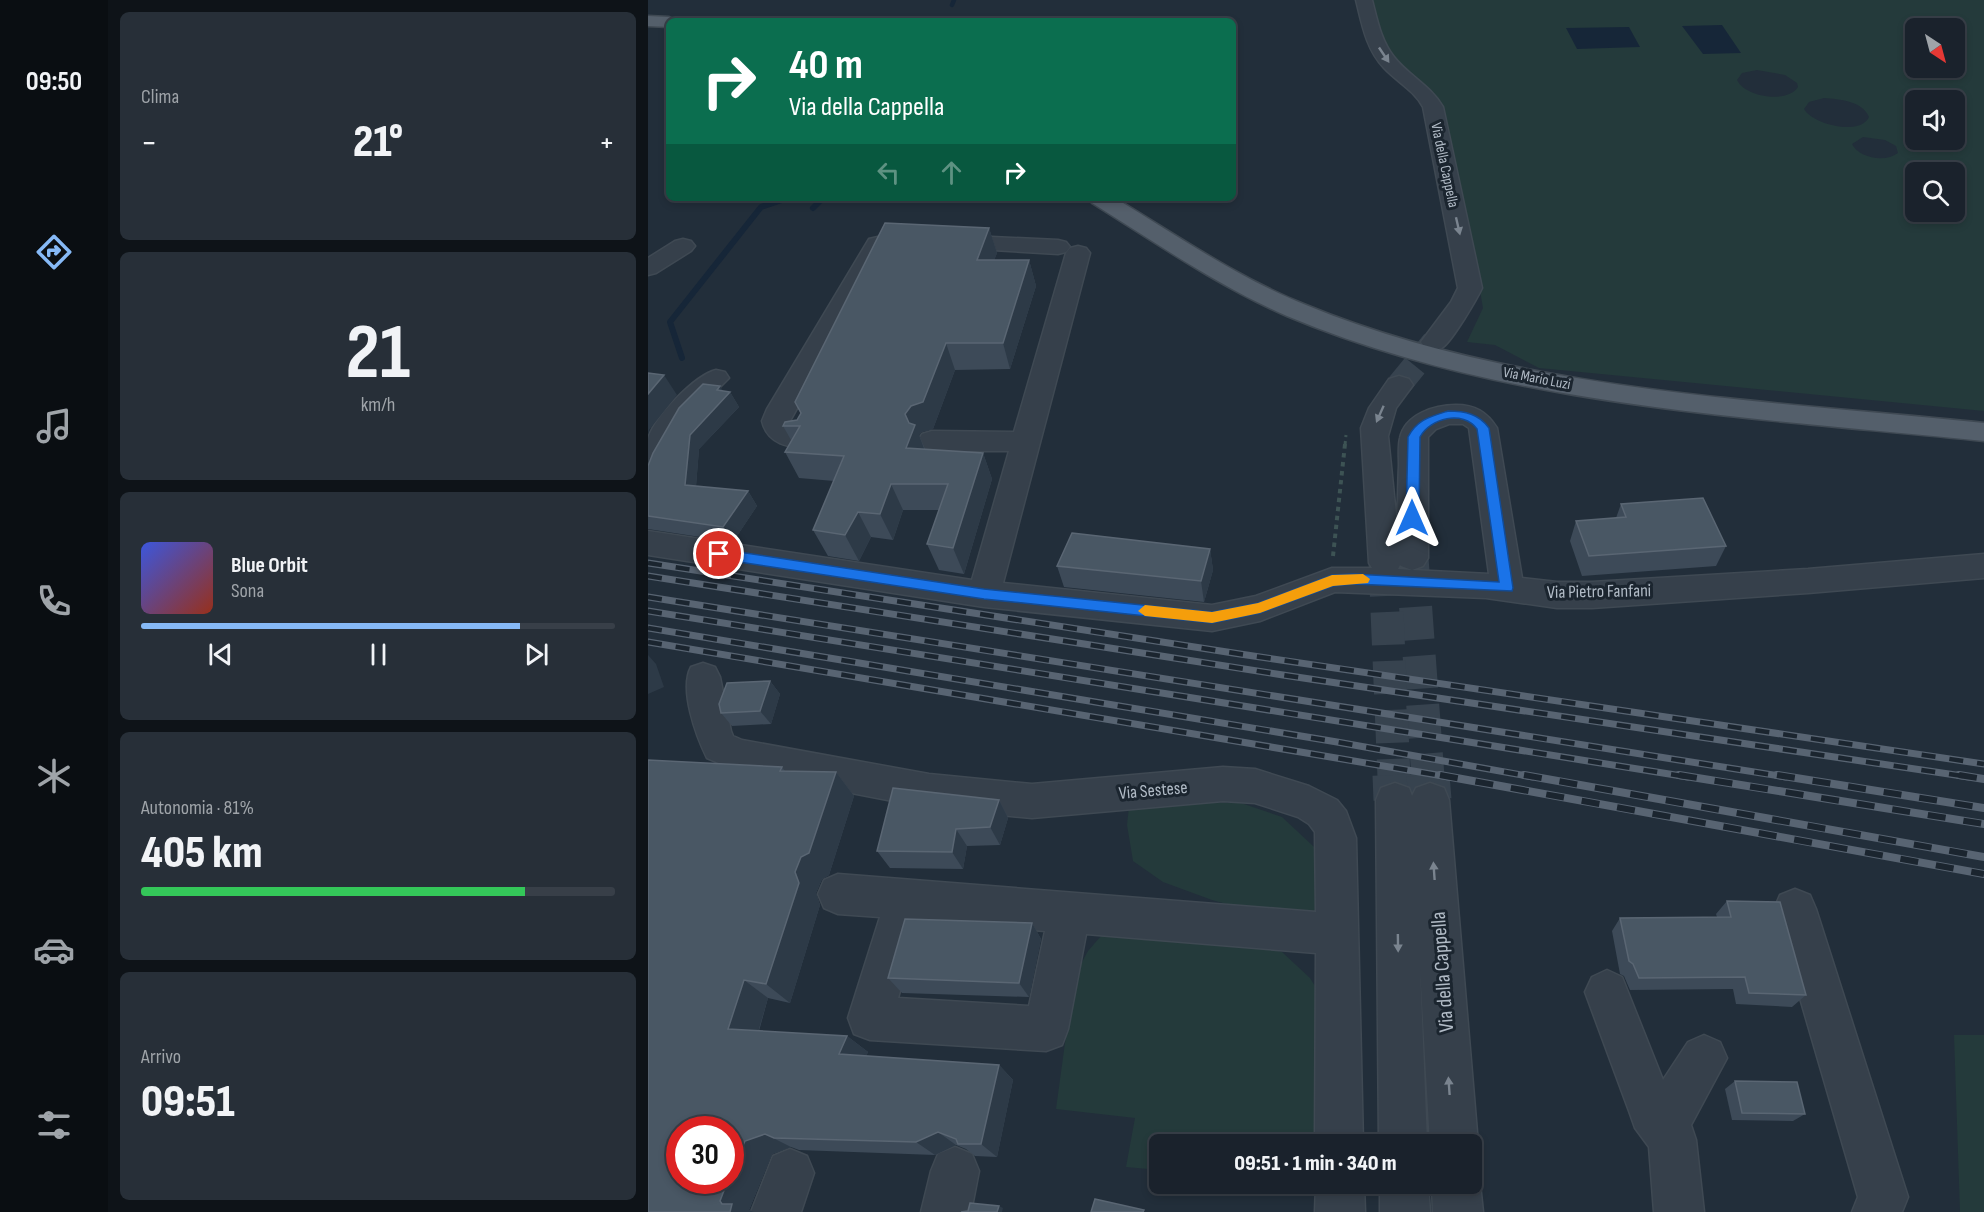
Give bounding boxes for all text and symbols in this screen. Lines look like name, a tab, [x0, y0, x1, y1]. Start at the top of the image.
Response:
north arrow	[1905, 18, 1965, 78]
map controls	[1905, 18, 1965, 222]
text: 40 m	[789, 40, 863, 91]
icon: right	[690, 42, 768, 120]
one-way arrow	[1378, 46, 1389, 63]
text: 09:50	[26, 66, 82, 98]
text: Clima	[141, 85, 179, 109]
button: sound	[1905, 90, 1965, 150]
text: Via della Cappella	[789, 91, 944, 123]
text: 21°	[353, 115, 403, 170]
street label: Via della Cappella	[1426, 121, 1463, 210]
text: −	[141, 123, 157, 163]
text: +	[599, 123, 615, 163]
icon: left	[872, 156, 905, 189]
icon: ahead	[935, 156, 968, 189]
icon: right	[998, 156, 1031, 189]
button: search	[1905, 162, 1965, 222]
one-way arrow	[1453, 217, 1463, 235]
icon: directions	[33, 231, 75, 273]
text: 21	[346, 307, 410, 400]
street label: Via Mario Luzi	[1502, 363, 1572, 394]
text: km/h	[361, 393, 395, 417]
icon: music	[33, 405, 75, 447]
one-way arrow	[1375, 405, 1384, 422]
position arrow	[1380, 486, 1444, 550]
pin	[693, 528, 744, 579]
icon: arrive	[702, 537, 735, 570]
text: Blue Orbit	[231, 552, 308, 579]
text: Sona	[231, 579, 264, 603]
icon: phone	[33, 580, 75, 622]
street label: Via Pietro Fanfani	[1547, 580, 1651, 603]
icon: previous	[204, 638, 237, 671]
icon: pause	[362, 638, 395, 671]
icon: next	[520, 638, 553, 671]
icon: climate	[33, 755, 75, 797]
street label: Via Sestese	[1118, 777, 1188, 804]
text: Autonomia · 81%	[141, 796, 254, 820]
text: 405 km	[141, 826, 262, 881]
one-way arrow	[1430, 861, 1439, 880]
street label: Via della Cappella	[1426, 911, 1459, 1033]
icon: car	[33, 929, 75, 971]
one-way arrow	[1394, 933, 1403, 952]
text: Arrivo	[141, 1045, 181, 1069]
text: 09:51	[141, 1075, 235, 1130]
one-way arrow	[1445, 1077, 1454, 1096]
icon: filters	[33, 1104, 75, 1146]
speed limit sign: 30	[666, 1116, 744, 1194]
text: 09:51 · 1 min · 340 m	[1234, 1150, 1397, 1177]

